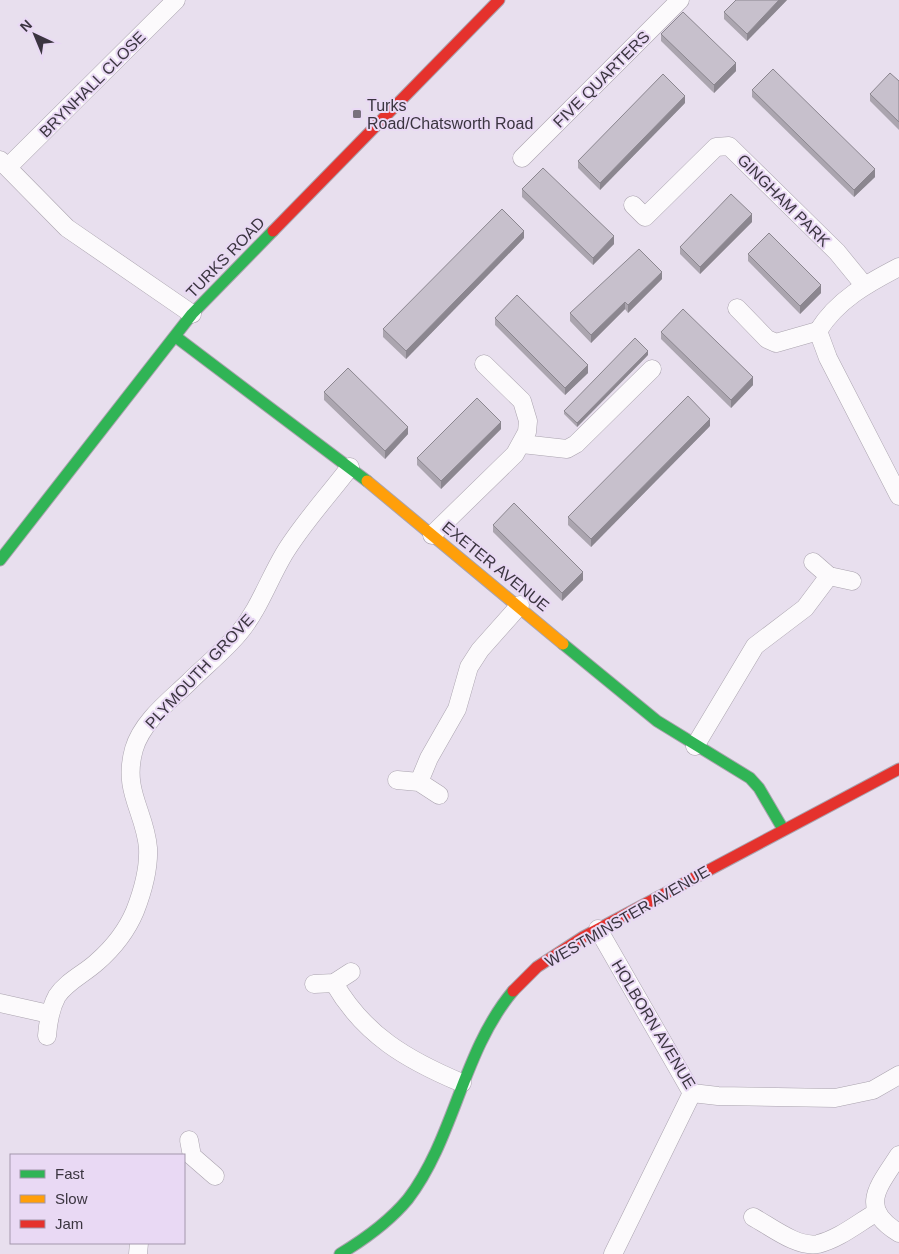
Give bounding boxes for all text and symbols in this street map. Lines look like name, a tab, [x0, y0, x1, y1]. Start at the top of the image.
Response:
north arrow	[10, 10, 60, 60]
text: N	[17, 16, 35, 35]
street label: BRYNHALL CLOSE	[36, 28, 149, 141]
street label: FIVE QUARTERS	[550, 28, 653, 131]
place label: Turks Road/Chatsworth Road	[367, 97, 533, 132]
marker: Turks Road/Chatsworth Road	[351, 108, 363, 120]
street label: GINGHAM PARK	[734, 151, 833, 250]
street label: TURKS ROAD	[183, 214, 268, 301]
street label: EXETER AVENUE	[439, 518, 552, 615]
street label: PLYMOUTH GROVE	[142, 611, 257, 732]
street label: WESTMINSTER AVENUE	[542, 862, 712, 970]
street label: HOLBORN AVENUE	[608, 957, 699, 1092]
legend	[10, 1154, 185, 1244]
text: Fast	[55, 1165, 85, 1182]
text: Slow	[55, 1190, 88, 1207]
text: Jam	[55, 1215, 83, 1232]

